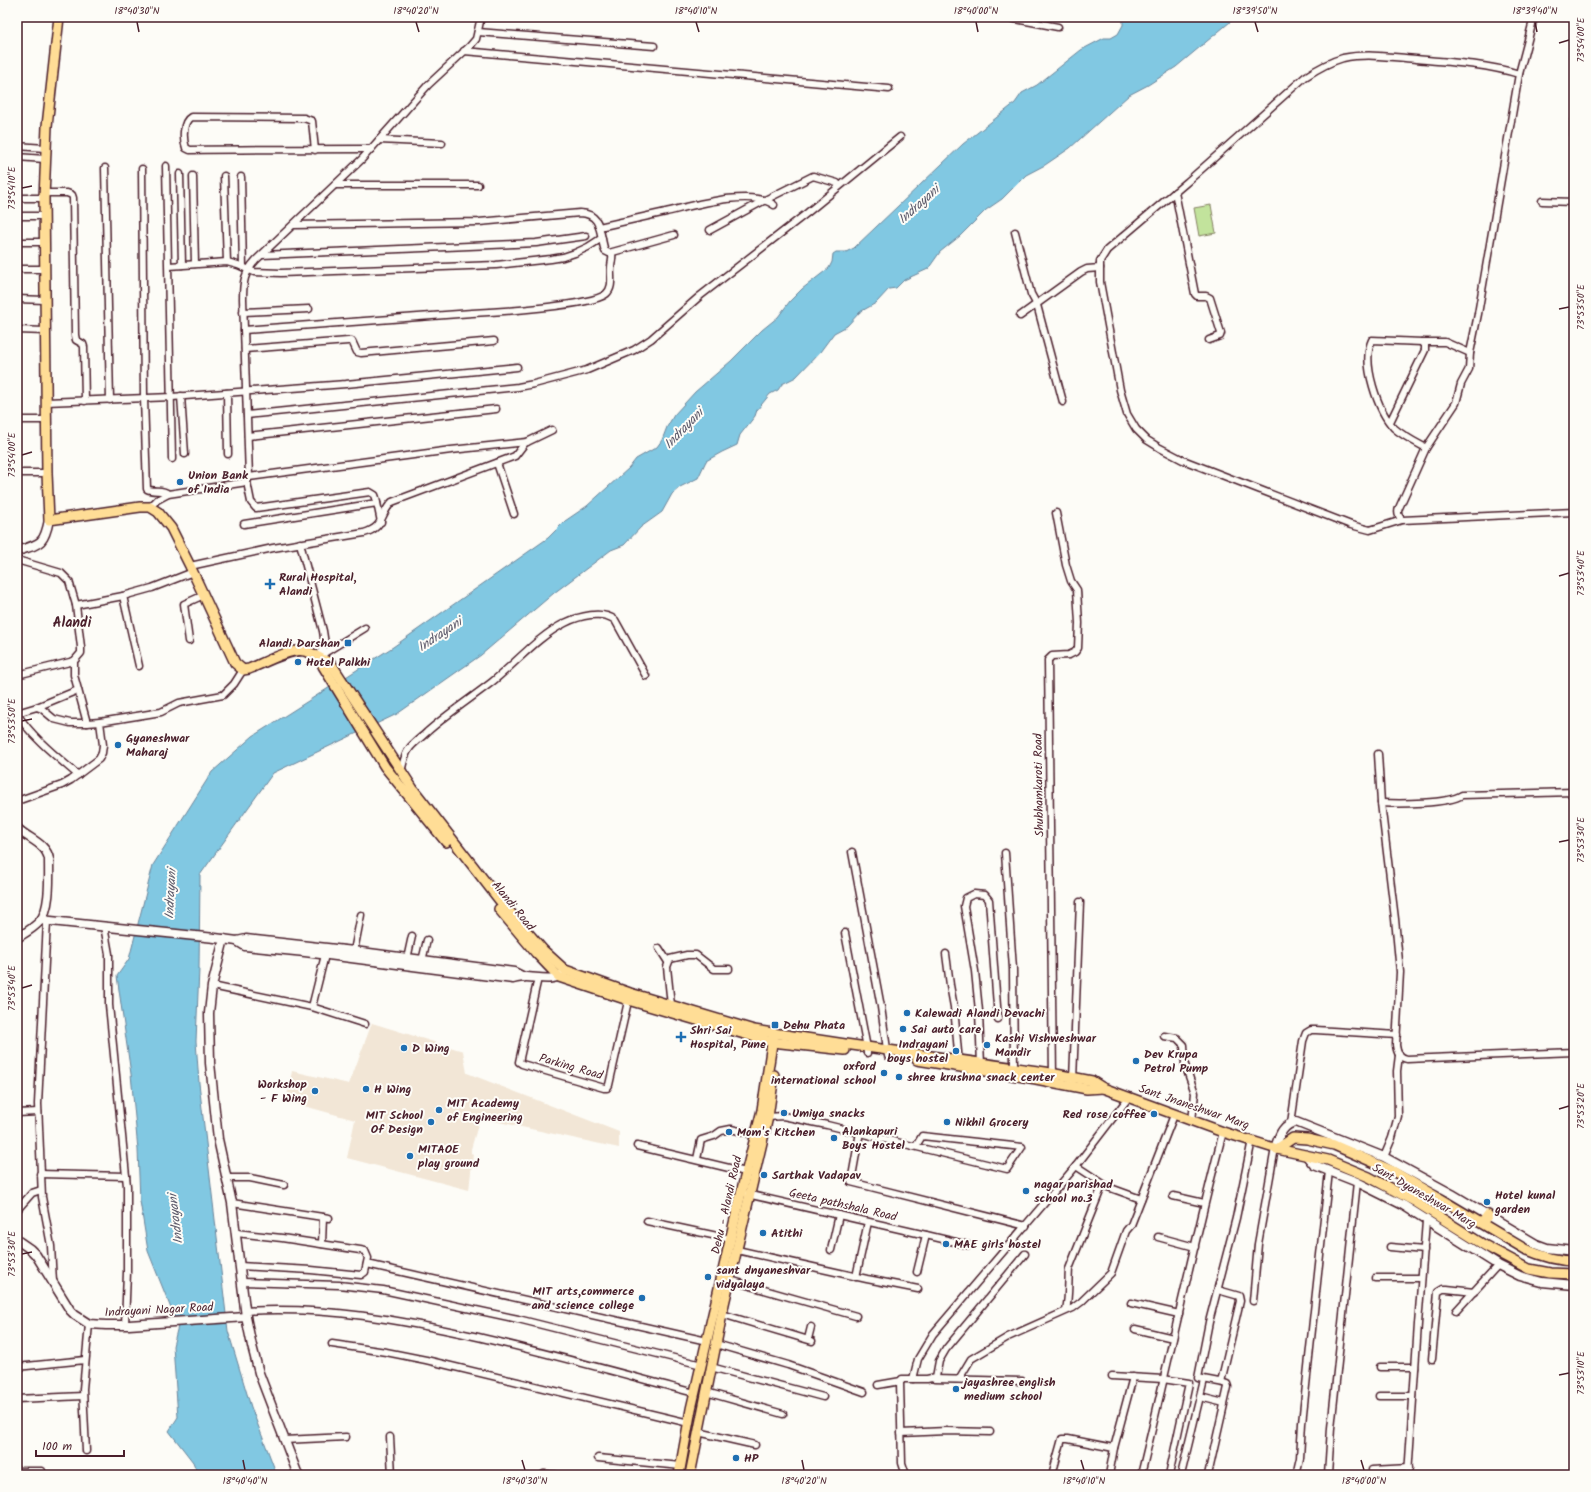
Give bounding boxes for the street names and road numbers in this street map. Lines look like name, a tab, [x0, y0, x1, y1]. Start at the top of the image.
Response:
street label: Shubhamkaroti Road	[1029, 732, 1049, 837]
street label: Alandi Road	[487, 877, 540, 936]
street label: Parking Road	[537, 1049, 606, 1085]
street label: Sant Jnaneshwar Marg	[1136, 1079, 1252, 1135]
street label: Dehu - Alandi Road	[706, 1153, 748, 1256]
street label: Sant Dyaneshwar Marg	[1368, 1158, 1480, 1234]
street label: Geeta pathshala Road	[787, 1183, 900, 1227]
street label: Indrayani Nagar Road	[104, 1298, 215, 1322]

